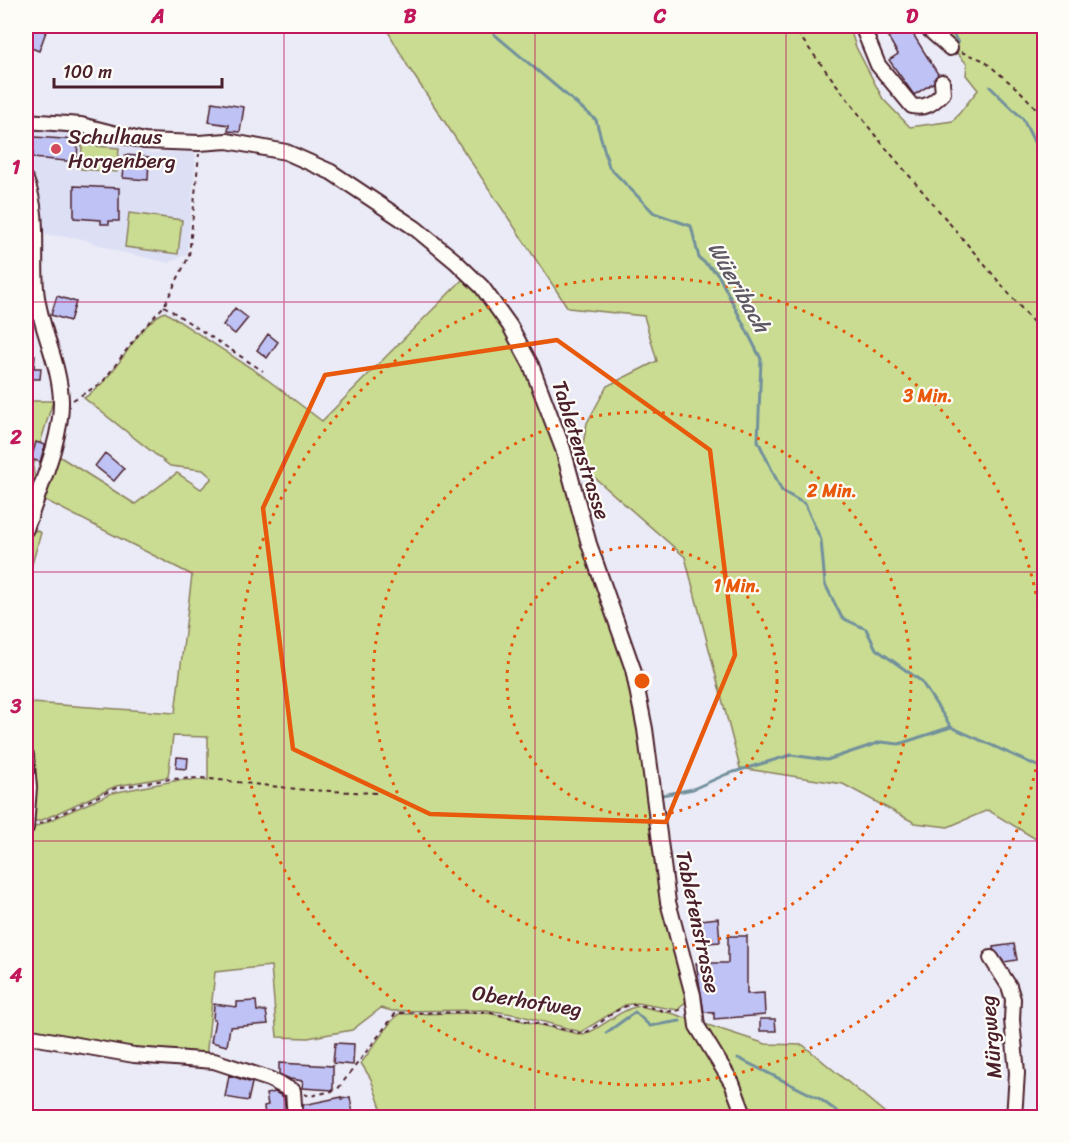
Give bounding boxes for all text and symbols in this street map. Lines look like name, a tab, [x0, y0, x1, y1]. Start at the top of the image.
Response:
text: A	[150, 0, 165, 34]
text: B	[404, 0, 417, 34]
text: C	[653, 0, 667, 34]
text: D	[906, 0, 919, 34]
scale bar	[54, 51, 222, 89]
text: 100 m	[63, 56, 112, 88]
place label: Schulhaus Horgenberg	[68, 118, 176, 180]
marker: Schulhaus Horgenberg	[49, 142, 63, 156]
text: 1	[12, 150, 21, 185]
water label: Wüeribach	[697, 234, 782, 342]
street label: Tabletenstrasse	[541, 375, 622, 525]
text: 3 Min.	[902, 380, 953, 412]
text: 2	[9, 420, 22, 455]
text: 2 Min.	[806, 475, 857, 507]
text: 1 Min.	[713, 570, 761, 602]
centre of rings	[632, 671, 652, 691]
text: 3	[10, 689, 22, 724]
street label: Tabletenstrasse	[664, 847, 732, 997]
text: 4	[9, 958, 23, 993]
street label: Oberhofweg	[469, 974, 585, 1028]
street label: Mürgweg	[968, 993, 1014, 1080]

